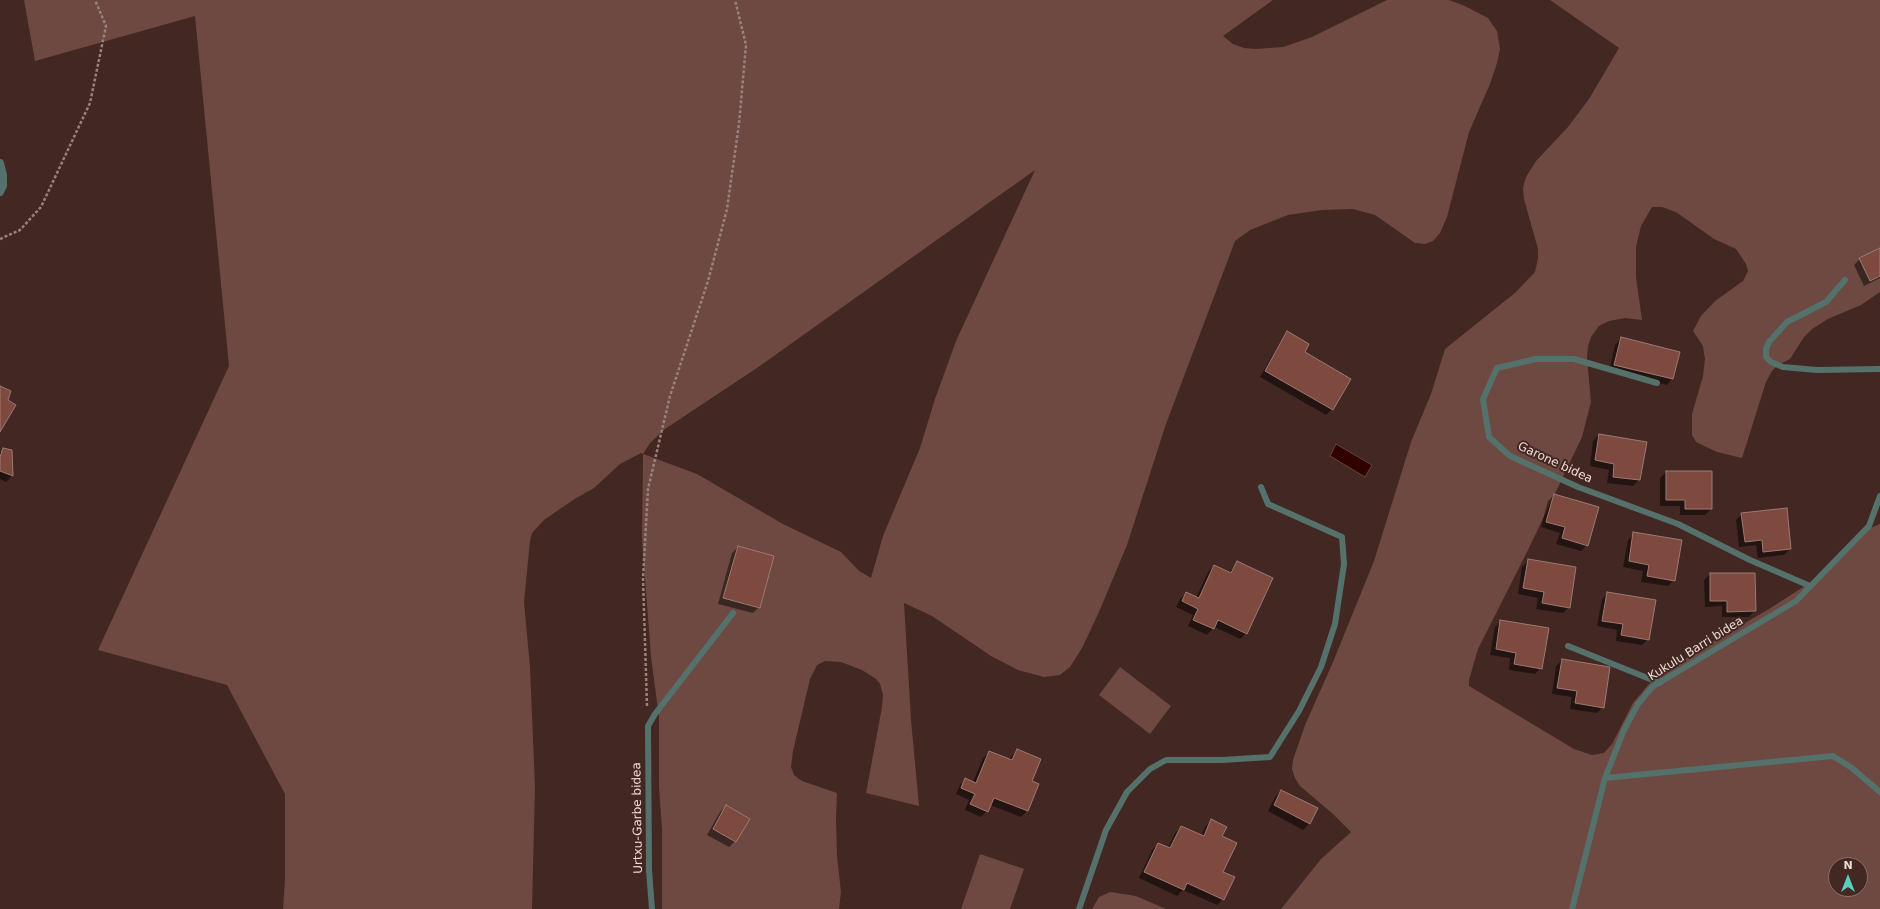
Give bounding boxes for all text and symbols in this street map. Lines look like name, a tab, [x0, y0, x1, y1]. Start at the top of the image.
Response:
street label: Garone bidea	[1515, 439, 1595, 487]
street label: Kukulu Barri bidea	[1646, 614, 1746, 684]
street label: Urtxu-Garbe bidea	[630, 762, 646, 874]
north arrow	[1828, 857, 1868, 897]
text: N	[1843, 859, 1853, 872]

